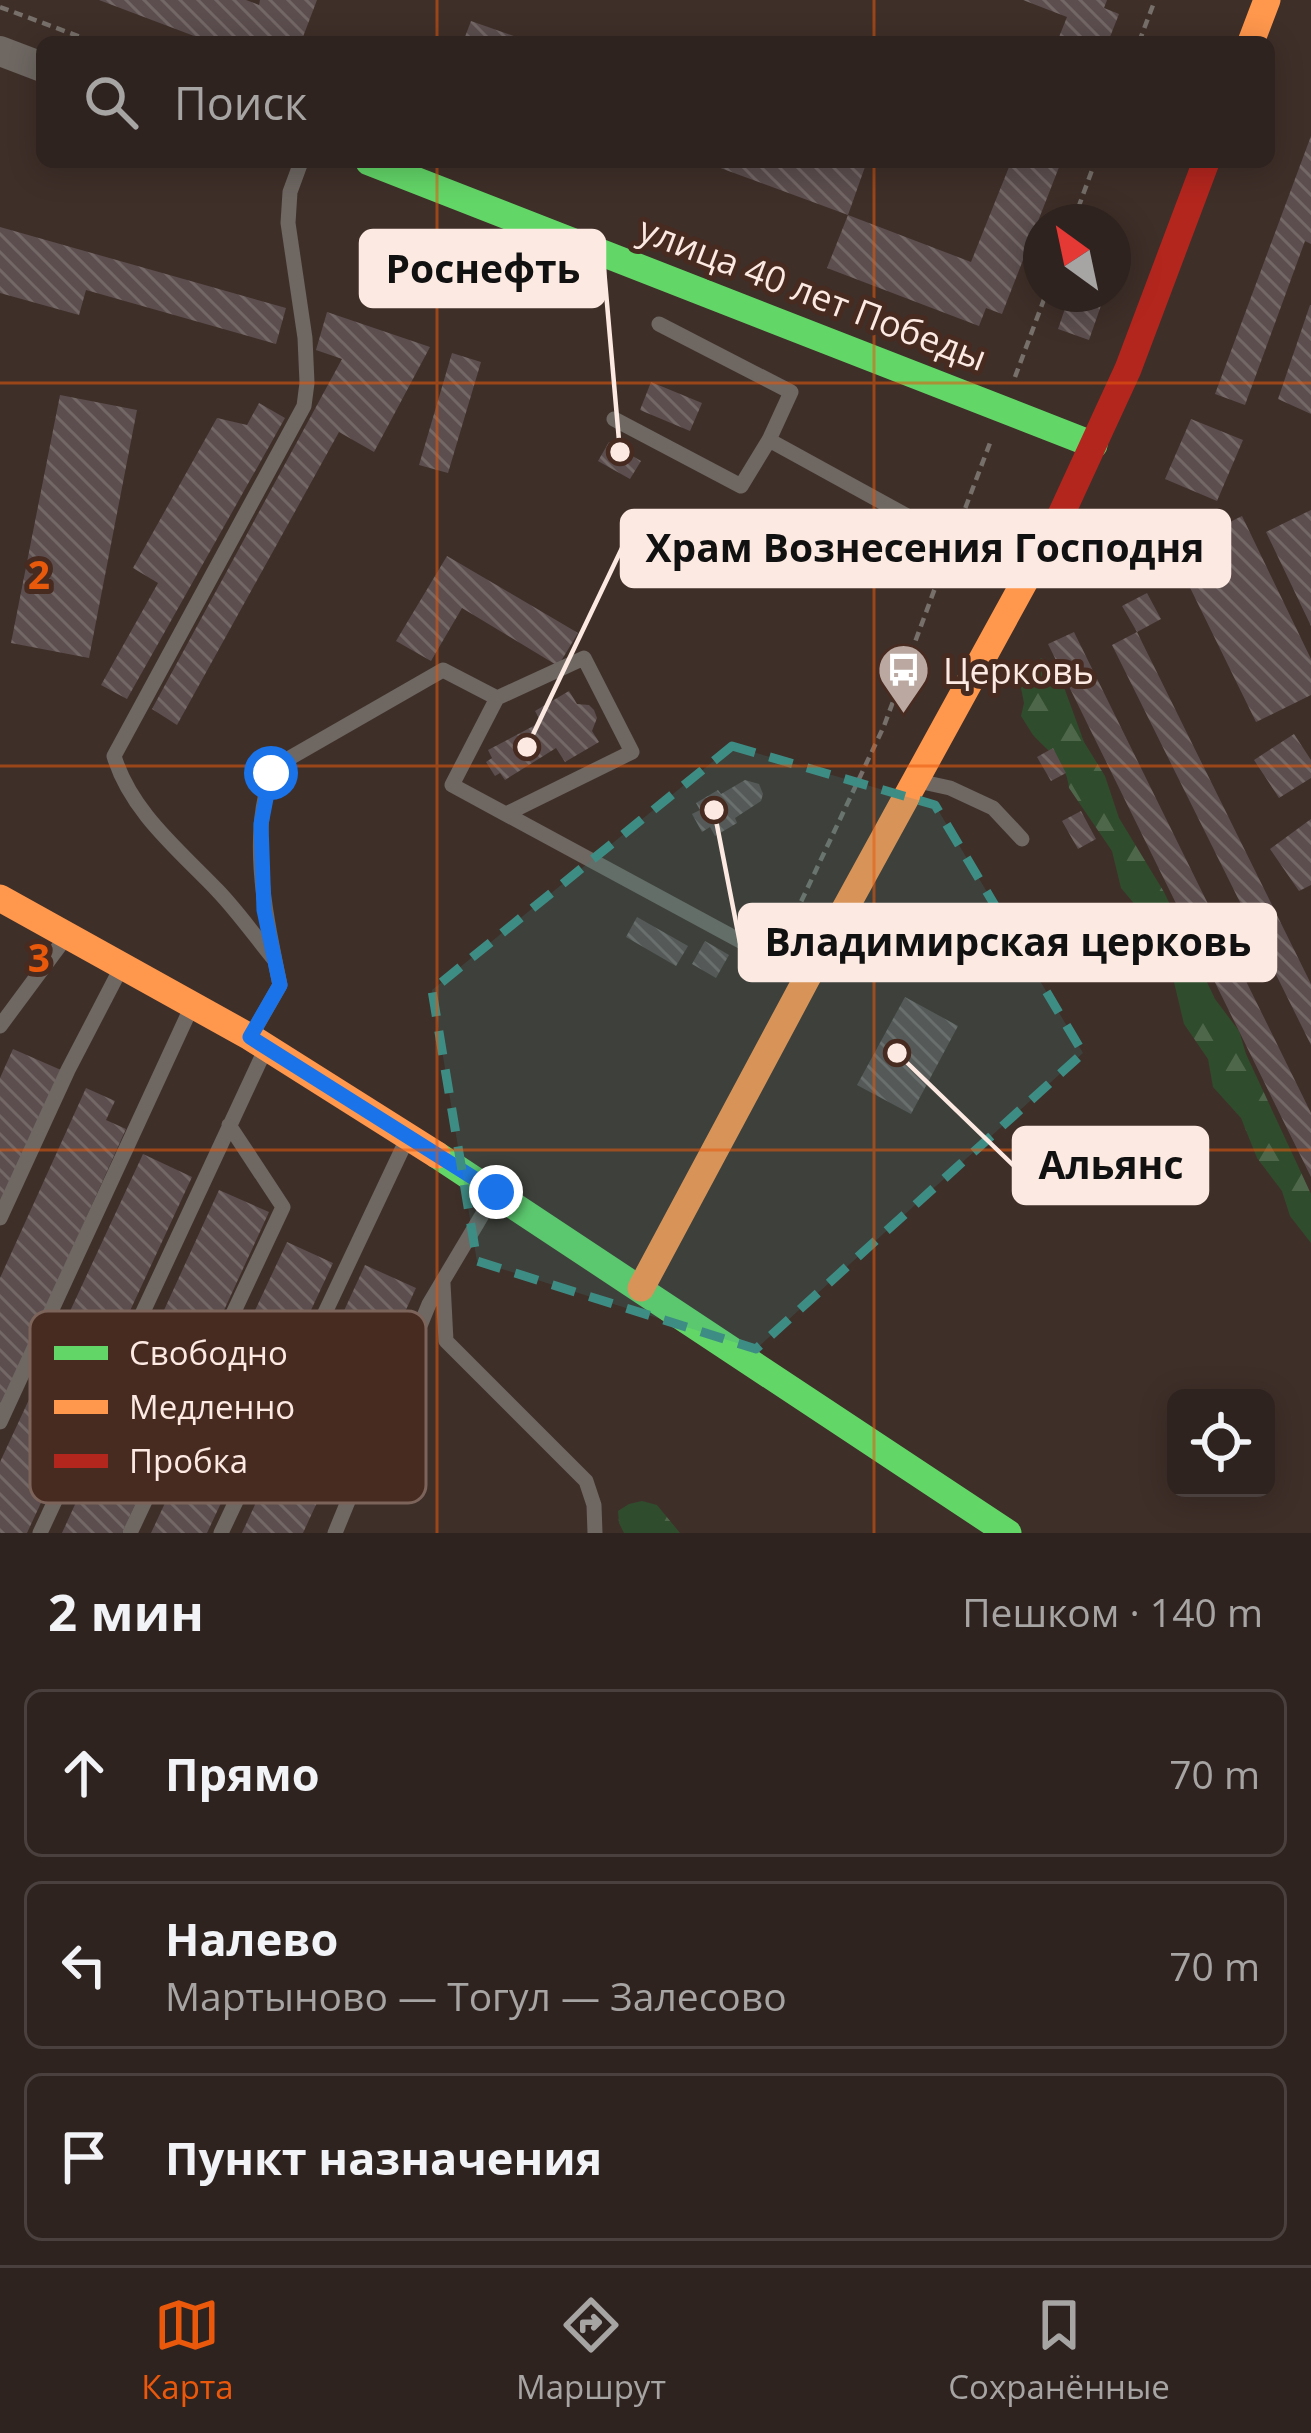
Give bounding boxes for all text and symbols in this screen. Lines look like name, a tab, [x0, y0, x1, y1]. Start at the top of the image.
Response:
search box	[36, 36, 1275, 168]
icon: search	[78, 69, 144, 135]
text: Поиск	[174, 72, 307, 133]
street label: улица 40 лет Победы	[632, 204, 994, 382]
north arrow	[1023, 204, 1131, 312]
callout: Роснефть	[361, 231, 604, 306]
text: Роснефть	[386, 241, 580, 294]
callout: Храм Вознесения Господня	[622, 511, 1229, 586]
text: Храм Вознесения Господня	[646, 520, 1204, 573]
text: 2	[28, 547, 50, 600]
bus stop icon: Церковь	[876, 642, 932, 716]
place label: Церковь	[943, 646, 1094, 695]
route start	[244, 746, 298, 800]
callout: Владимирская церковь	[740, 905, 1275, 980]
text: Владимирская церковь	[765, 914, 1251, 967]
text: 3	[28, 930, 50, 983]
callout: Альянс	[1014, 1128, 1207, 1203]
text: Альянс	[1039, 1137, 1184, 1190]
route end	[469, 1165, 523, 1219]
legend	[30, 1311, 426, 1503]
text: Свободно	[129, 1330, 288, 1375]
text: Медленно	[129, 1384, 295, 1429]
map controls	[1167, 1389, 1275, 1497]
button: locate	[1167, 1389, 1275, 1497]
text: Пробка	[129, 1438, 248, 1483]
text: 2 мин	[48, 1576, 204, 1646]
text: Пешком · 140 m	[962, 1585, 1263, 1638]
icon: ahead	[51, 1740, 117, 1806]
text: Прямо	[165, 1743, 320, 1804]
text: 70 m	[1169, 1747, 1260, 1800]
text: Налево	[165, 1908, 338, 1969]
icon: left	[51, 1932, 117, 1998]
text: 70 m	[1169, 1939, 1260, 1992]
text: Мартыново — Тогул — Залесово	[165, 1969, 787, 2022]
icon: arrive	[51, 2124, 117, 2190]
text: Пункт назначения	[165, 2127, 602, 2188]
tab: Карта	[141, 2292, 234, 2409]
tab: Маршрут	[516, 2292, 666, 2409]
tab: Сохранённые	[948, 2292, 1170, 2409]

